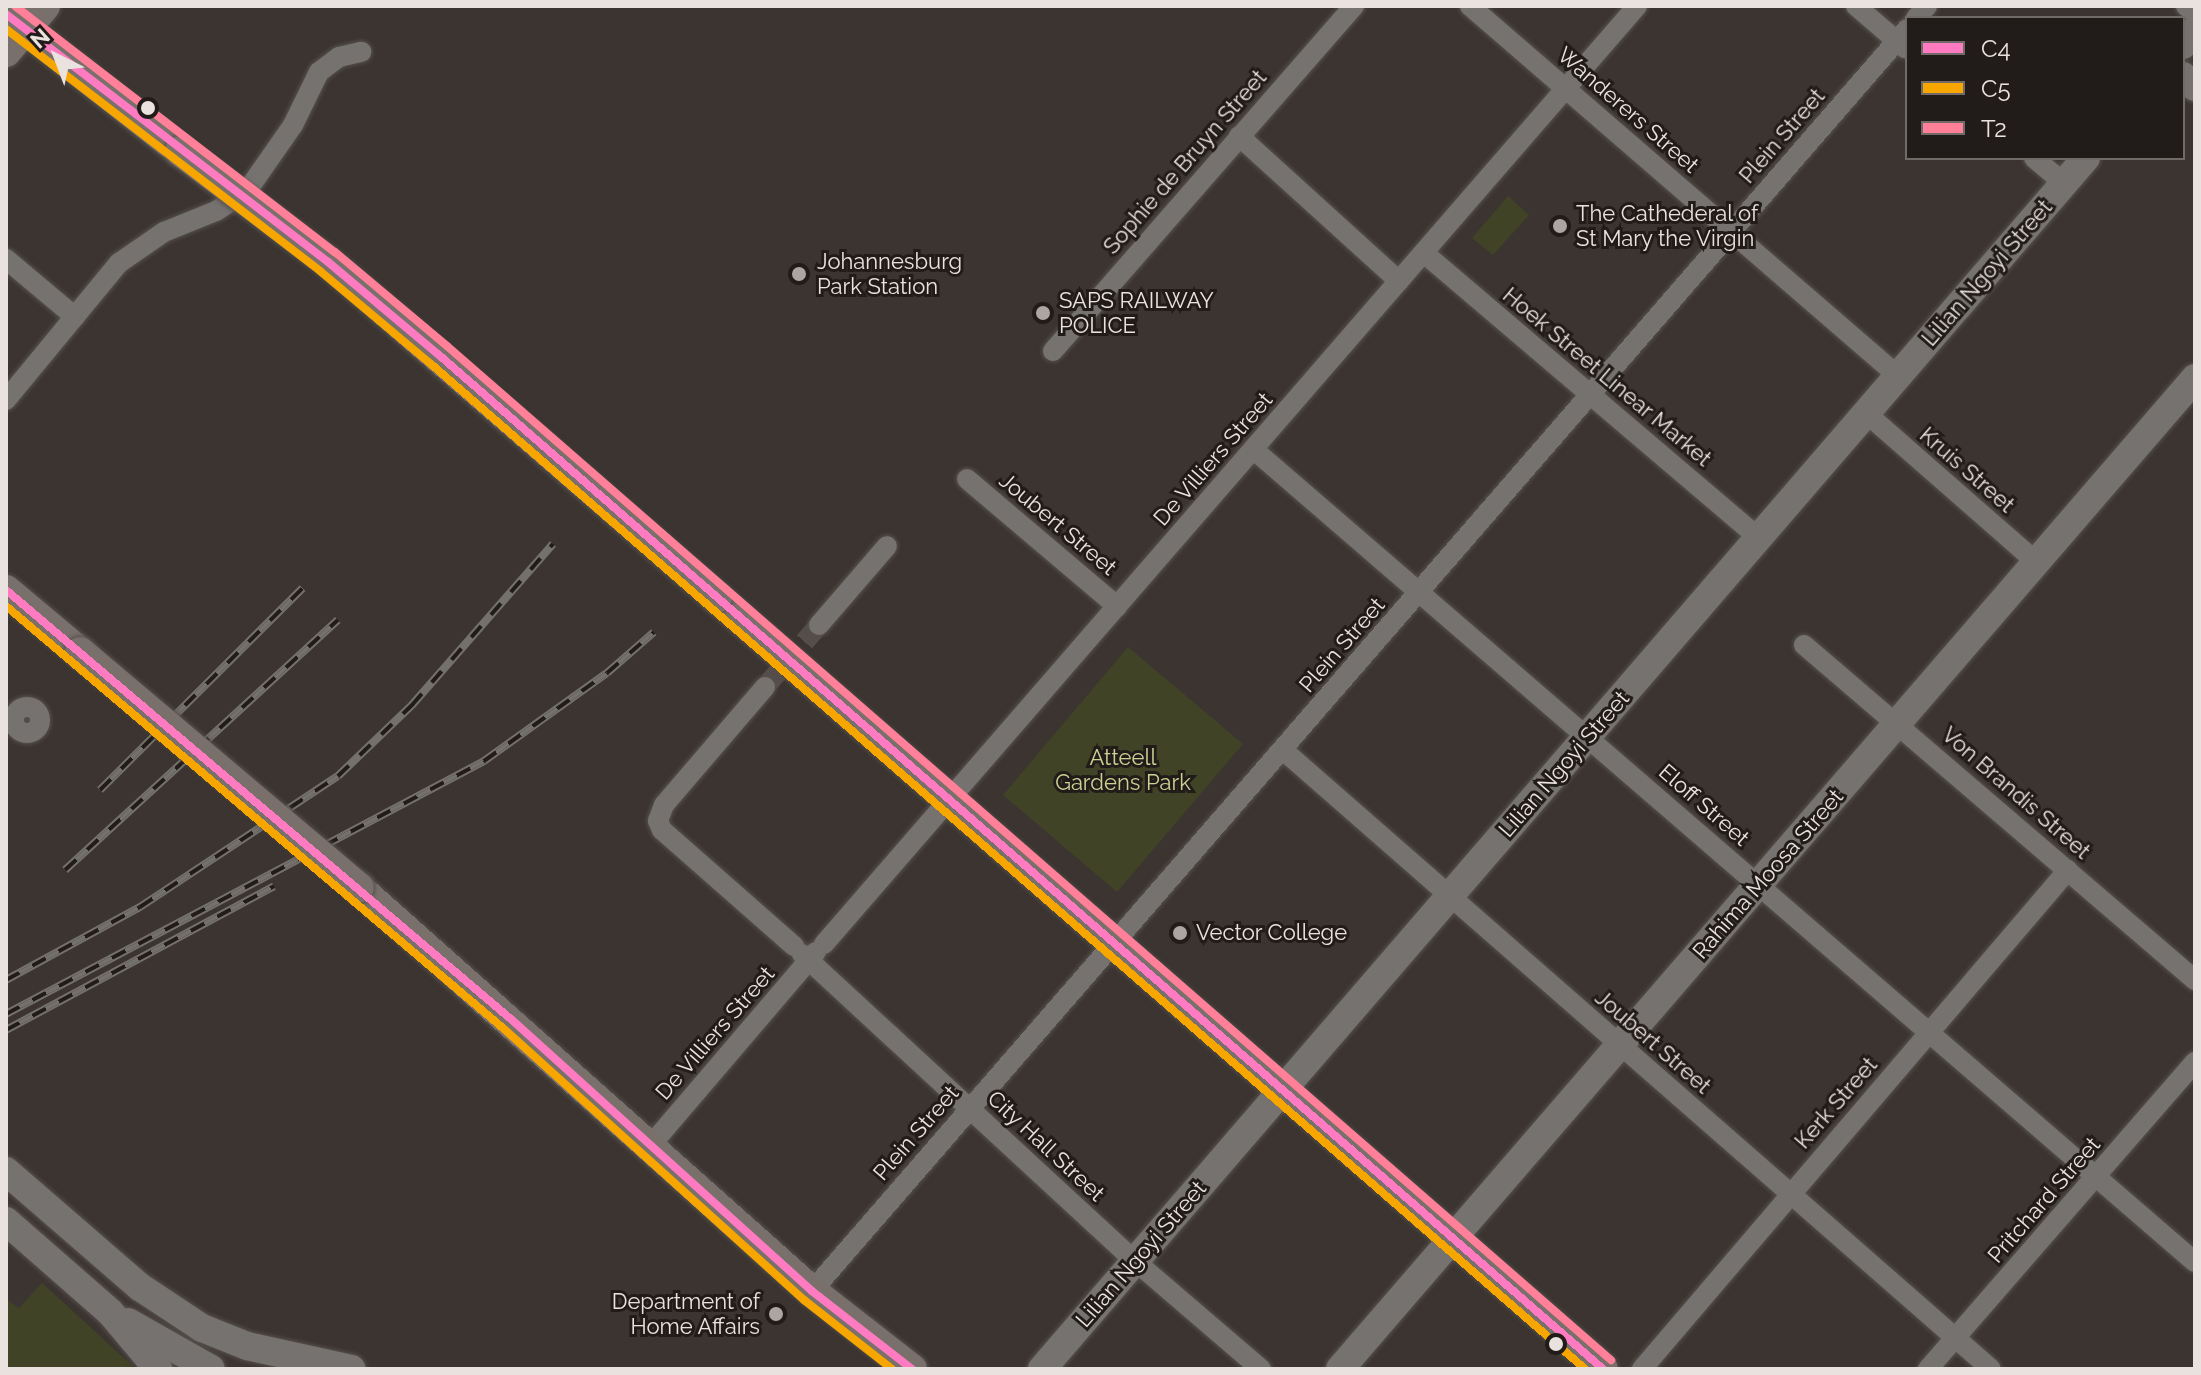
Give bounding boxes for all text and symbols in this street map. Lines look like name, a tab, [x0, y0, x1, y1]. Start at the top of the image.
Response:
north arrow	[16, 16, 96, 96]
legend	[1905, 16, 2185, 160]
text: N	[25, 23, 55, 53]
text: C4	[1981, 34, 2011, 63]
street label: Wanderers Street	[1552, 41, 1704, 179]
street label: Sophie de Bruyn Street	[1098, 65, 1272, 259]
text: C5	[1981, 74, 2011, 103]
street label: Plein Street	[1734, 83, 1830, 189]
unlabelled marker	[140, 100, 156, 116]
text: T2	[1981, 114, 2007, 143]
street label: Lilian Ngoyi Street	[1916, 194, 2058, 352]
place label: The Cathederal of St Mary the Virgin	[1576, 200, 1759, 252]
marker: The Cathederal of St Mary the Virgin	[1551, 217, 1569, 235]
place label: Johannesburg Park Station	[817, 248, 962, 300]
marker: Johannesburg Park Station	[788, 263, 810, 285]
street label: Hoek Street Linear Market	[1497, 282, 1717, 472]
place label: SAPS RAILWAY POLICE	[1059, 287, 1214, 338]
marker: SAPS RAILWAY POLICE	[1034, 304, 1052, 322]
street label: De Villiers Street	[1148, 387, 1278, 531]
street label: Kruis Street	[1914, 422, 2020, 518]
street label: Joubert Street	[994, 467, 1122, 581]
street label: Plein Street	[1294, 592, 1390, 698]
street label: Lilian Ngoyi Street	[1493, 685, 1635, 843]
street label: Von Brandis Street	[1936, 721, 2096, 865]
park label: Atteell Gardens Park	[1055, 744, 1191, 796]
street label: Eloff Street	[1653, 758, 1755, 852]
street label: Rahima Moosa Street	[1687, 784, 1849, 964]
place label: Vector College	[1196, 920, 1348, 946]
marker: Vector College	[1171, 924, 1189, 942]
street label: De Villiers Street	[650, 961, 780, 1105]
street label: Joubert Street	[1590, 985, 1716, 1099]
street label: Kerk Street	[1789, 1052, 1883, 1154]
street label: Plein Street	[868, 1080, 964, 1186]
street label: City Hall Street	[982, 1085, 1110, 1207]
street label: Pritchard Street	[1982, 1132, 2106, 1268]
street label: Lilian Ngoyi Street	[1070, 1175, 1212, 1333]
place label: Department of Home Affairs	[612, 1288, 760, 1340]
marker: Department of Home Affairs	[767, 1305, 785, 1323]
unlabelled marker	[1548, 1336, 1564, 1352]

